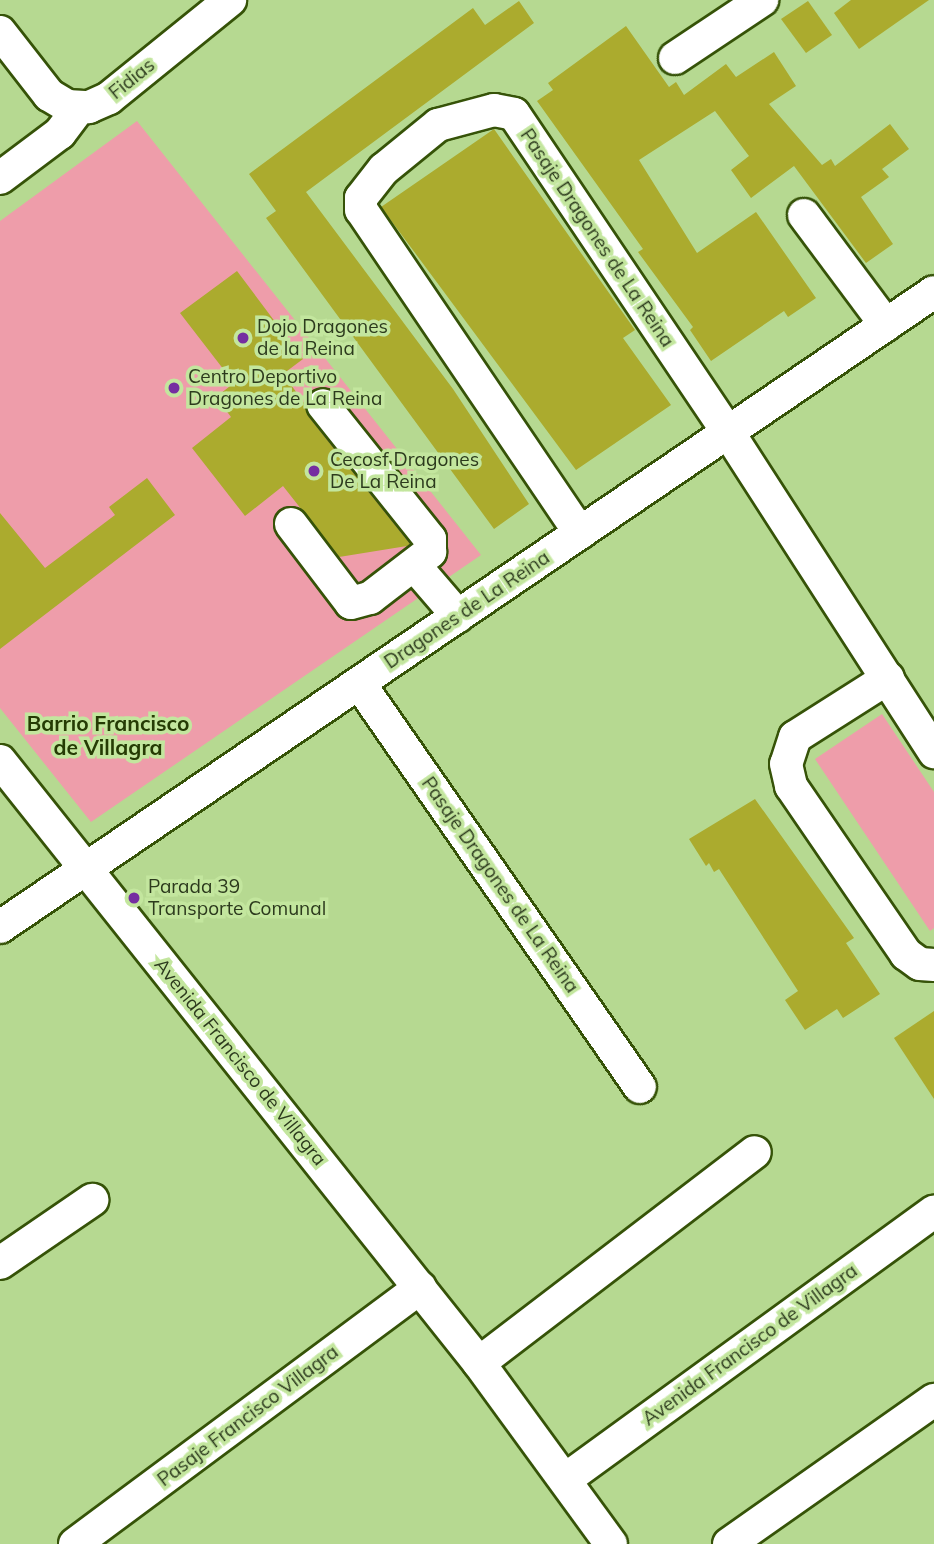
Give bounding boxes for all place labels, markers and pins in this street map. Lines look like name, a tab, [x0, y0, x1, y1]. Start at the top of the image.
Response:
place label: Dojo Dragones de la Reina	[257, 316, 388, 360]
marker: Dojo Dragones de la Reina	[235, 330, 251, 346]
place label: Centro Deportivo Dragones de La Reina	[188, 366, 382, 410]
marker: Centro Deportivo Dragones de La Reina	[166, 380, 182, 396]
place label: Cecosf Dragones De La Reina	[330, 449, 479, 493]
marker: Cecosf Dragones De La Reina	[304, 461, 324, 481]
place label: Parada 39 Transporte Comunal	[148, 876, 326, 920]
marker: Parada 39 Transporte Comunal	[126, 890, 142, 906]

